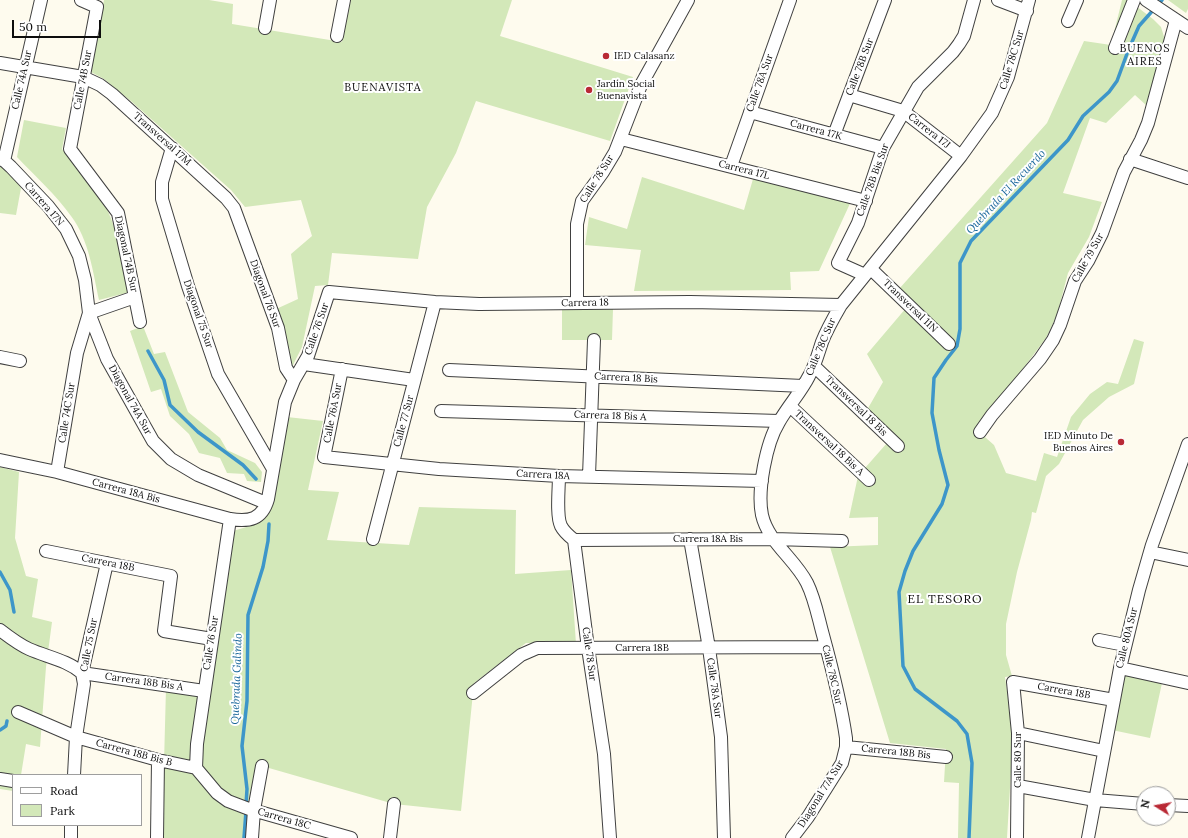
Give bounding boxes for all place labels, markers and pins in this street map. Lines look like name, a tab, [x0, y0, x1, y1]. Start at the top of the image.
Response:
place label: IED Calasanz	[614, 50, 675, 62]
marker: IED Calasanz	[601, 51, 611, 61]
place label: Jardín Social Buenavista	[597, 78, 655, 102]
marker: Jardín Social Buenavista	[584, 85, 594, 95]
place label: IED Minuto De Buenos Aires	[1044, 430, 1113, 454]
marker: IED Minuto De Buenos Aires	[1116, 437, 1126, 447]

